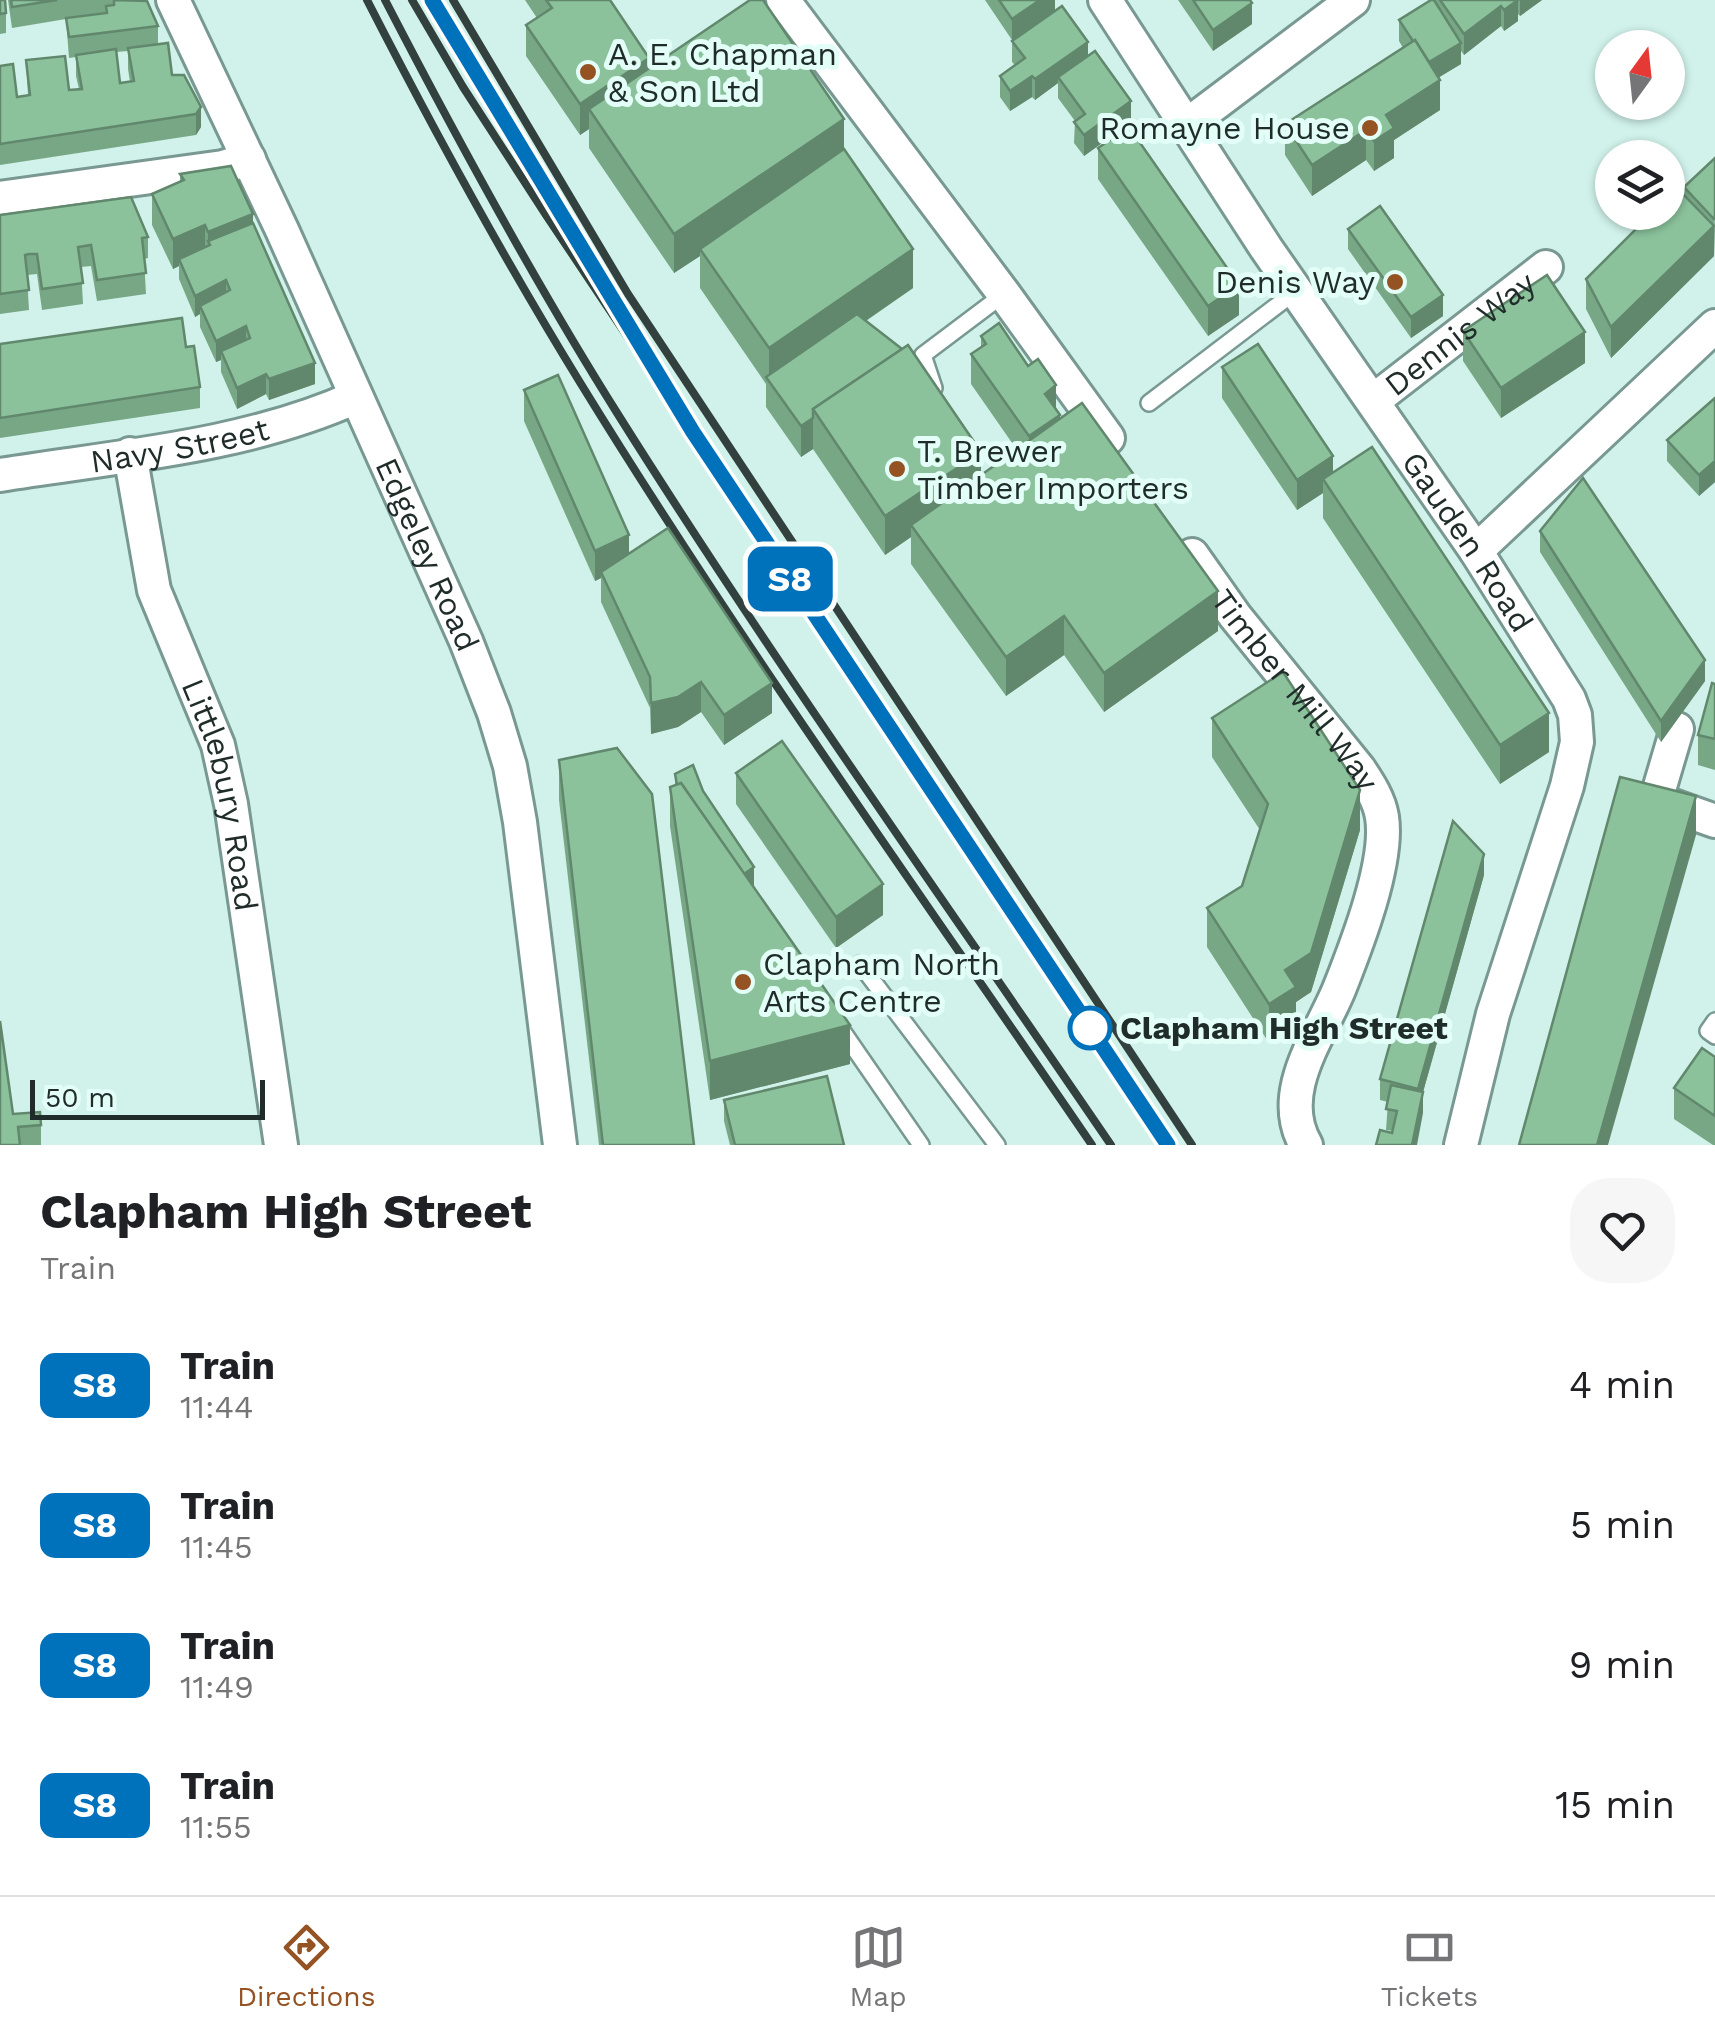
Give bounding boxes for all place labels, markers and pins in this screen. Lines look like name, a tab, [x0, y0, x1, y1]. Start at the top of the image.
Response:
place label: A. E. Chapman & Son Ltd	[608, 35, 837, 110]
marker: A. E. Chapman & Son Ltd	[577, 61, 599, 83]
place label: Romayne House	[1099, 109, 1350, 147]
marker: Romayne House	[1359, 117, 1381, 139]
place label: Denis Way	[1215, 263, 1375, 301]
marker: Denis Way	[1384, 271, 1406, 293]
place label: T. Brewer Timber Importers	[917, 432, 1189, 507]
marker: T. Brewer Timber Importers	[886, 458, 908, 480]
place label: Clapham North Arts Centre	[763, 945, 1000, 1020]
marker: Clapham North Arts Centre	[732, 971, 754, 993]
marker: Clapham High Street	[1069, 1007, 1111, 1049]
place label: Clapham High Street	[1120, 1009, 1448, 1047]

